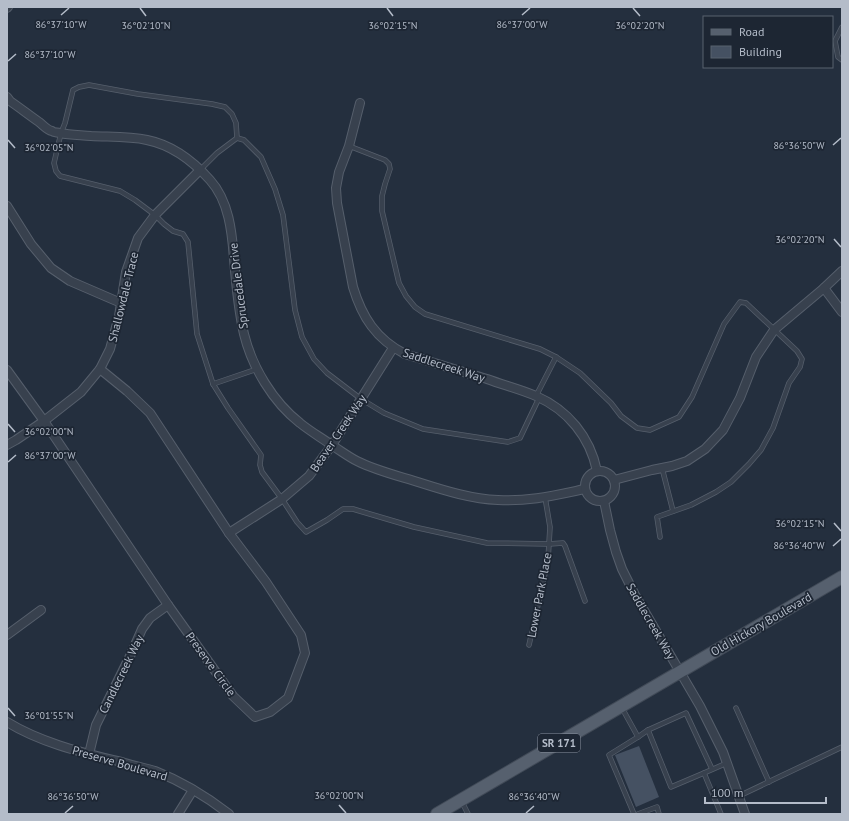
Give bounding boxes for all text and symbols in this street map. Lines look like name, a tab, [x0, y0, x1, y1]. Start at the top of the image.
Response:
legend	[703, 16, 833, 68]
text: 86°37'10"W	[35, 18, 87, 31]
text: 86°37'00"W	[496, 18, 548, 31]
text: 36°02'10"N	[121, 19, 171, 32]
text: 36°02'15"N	[368, 19, 418, 32]
text: 36°02'20"N	[615, 19, 665, 32]
text: Road	[739, 24, 764, 39]
text: Building	[739, 44, 782, 59]
text: 86°37'10"W	[24, 48, 76, 61]
text: 86°36'50"W	[773, 139, 825, 152]
text: 36°02'05"N	[24, 141, 74, 154]
text: 36°02'20"N	[775, 233, 825, 246]
street label: Sprucedale Drive	[225, 242, 251, 330]
street label: Shallowdale Trace	[105, 250, 141, 344]
street label: Saddlecreek Way	[401, 345, 487, 385]
street label: Beaver Creek Way	[307, 391, 370, 475]
text: 36°02'00"N	[24, 425, 74, 438]
text: 86°37'00"W	[24, 449, 76, 462]
text: 36°02'15"N	[775, 517, 825, 530]
text: 86°36'40"W	[773, 539, 825, 552]
street label: Lower Park Place	[523, 551, 555, 639]
street label: Saddlecreek Way	[623, 580, 679, 662]
street label: Old Hickory Boulevard	[708, 589, 814, 659]
street label: Preserve Circle	[183, 629, 239, 699]
street label: Candlecreek Way	[95, 632, 147, 716]
text: 36°01'55"N	[24, 709, 74, 722]
road number: SR 171	[538, 734, 580, 752]
street label: Preserve Boulevard	[71, 742, 169, 784]
scale bar	[705, 779, 826, 805]
text: 100 m	[711, 785, 744, 800]
text: 36°02'00"N	[314, 789, 364, 802]
text: 86°36'50"W	[47, 790, 99, 803]
text: 86°36'40"W	[508, 790, 560, 803]

